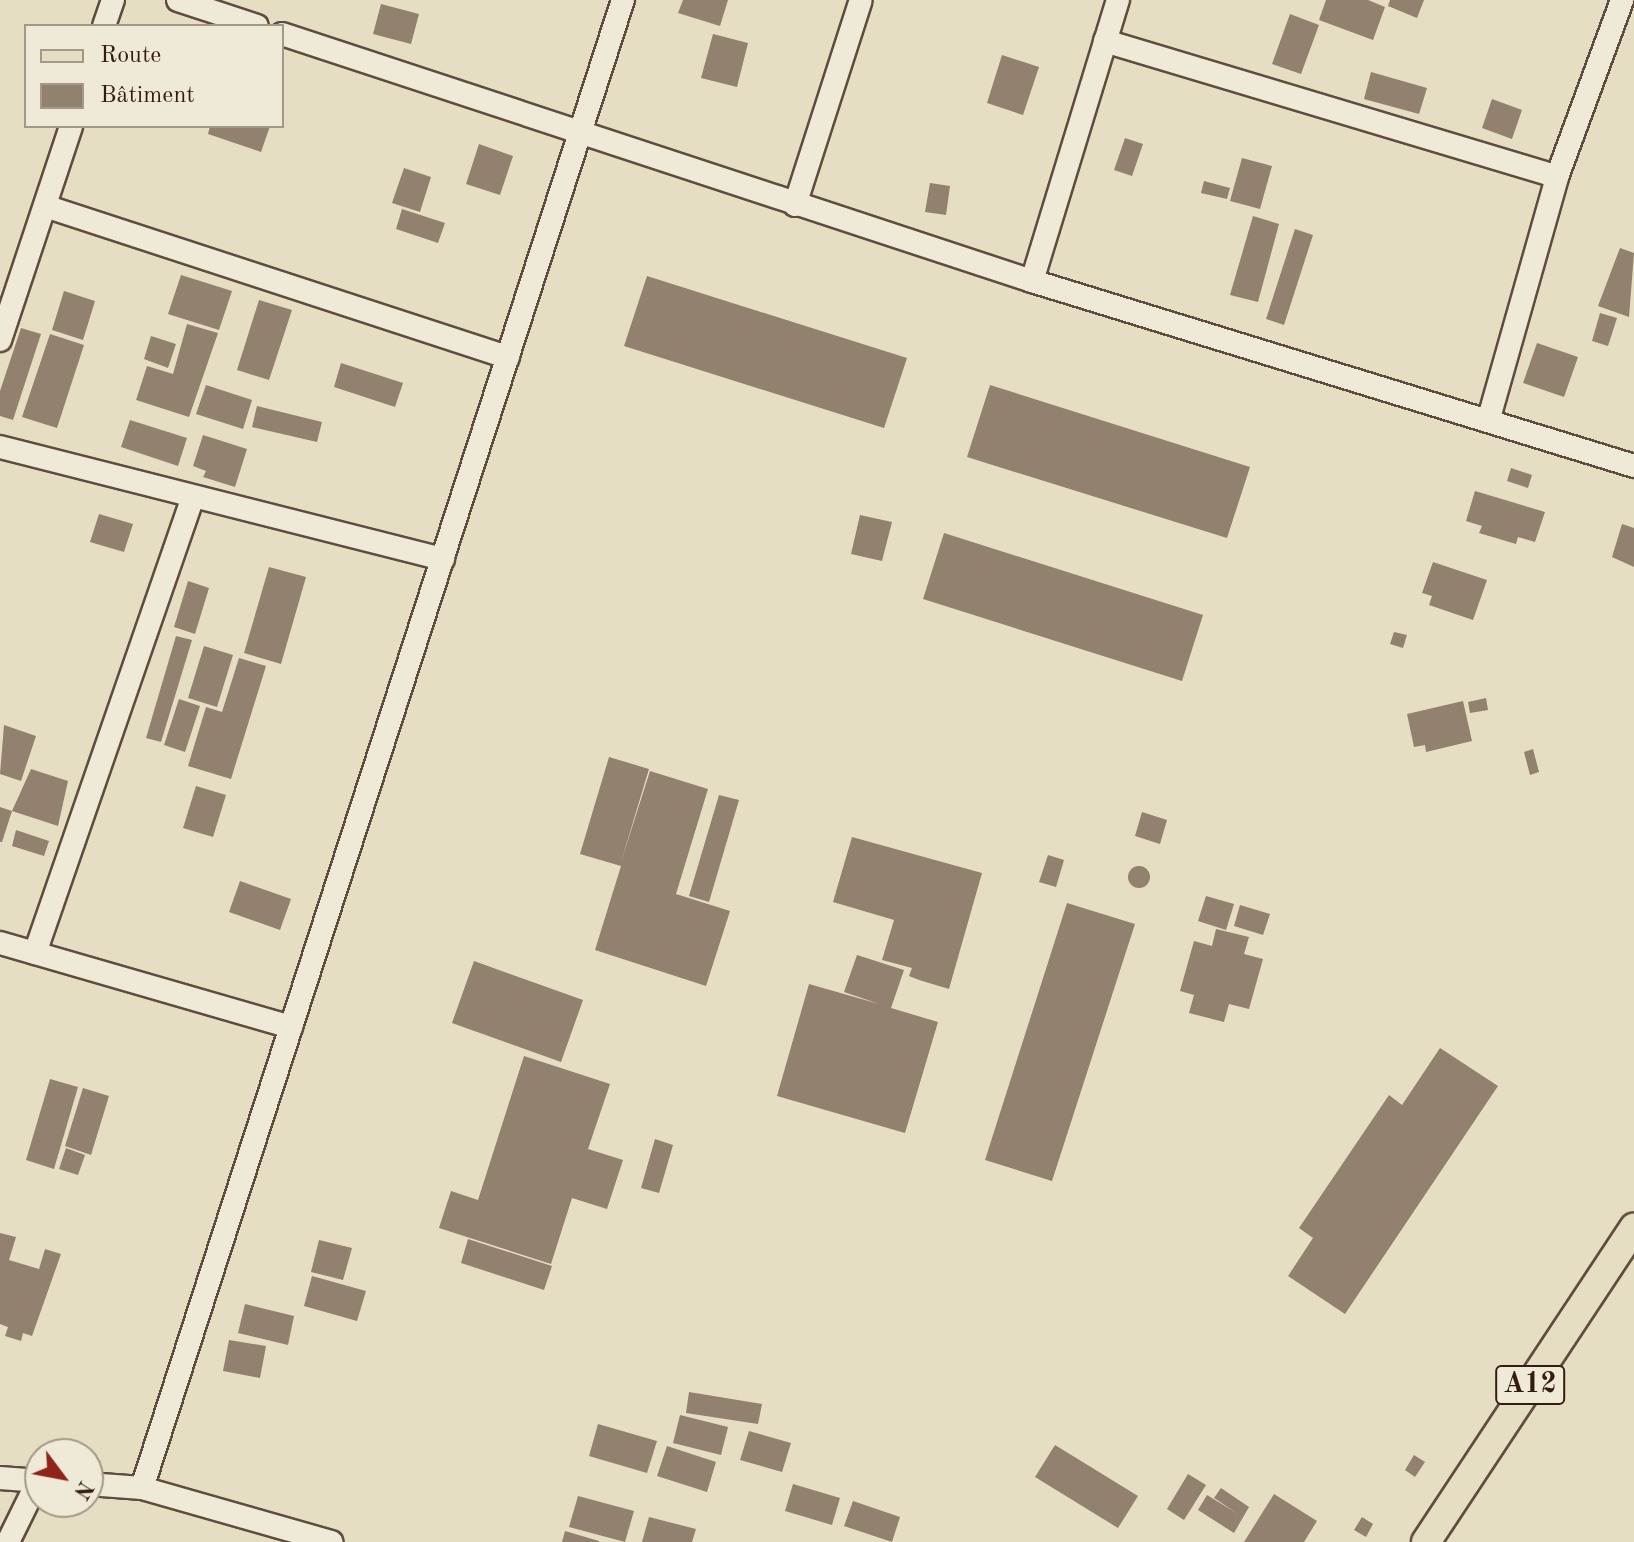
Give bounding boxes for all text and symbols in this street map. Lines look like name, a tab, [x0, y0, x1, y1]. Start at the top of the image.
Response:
legend	[24, 24, 284, 128]
text: Route	[100, 44, 161, 68]
text: Bâtiment	[100, 84, 195, 108]
road number: A12	[1494, 1361, 1566, 1409]
north arrow	[24, 1438, 104, 1518]
text: N	[69, 1477, 96, 1503]

